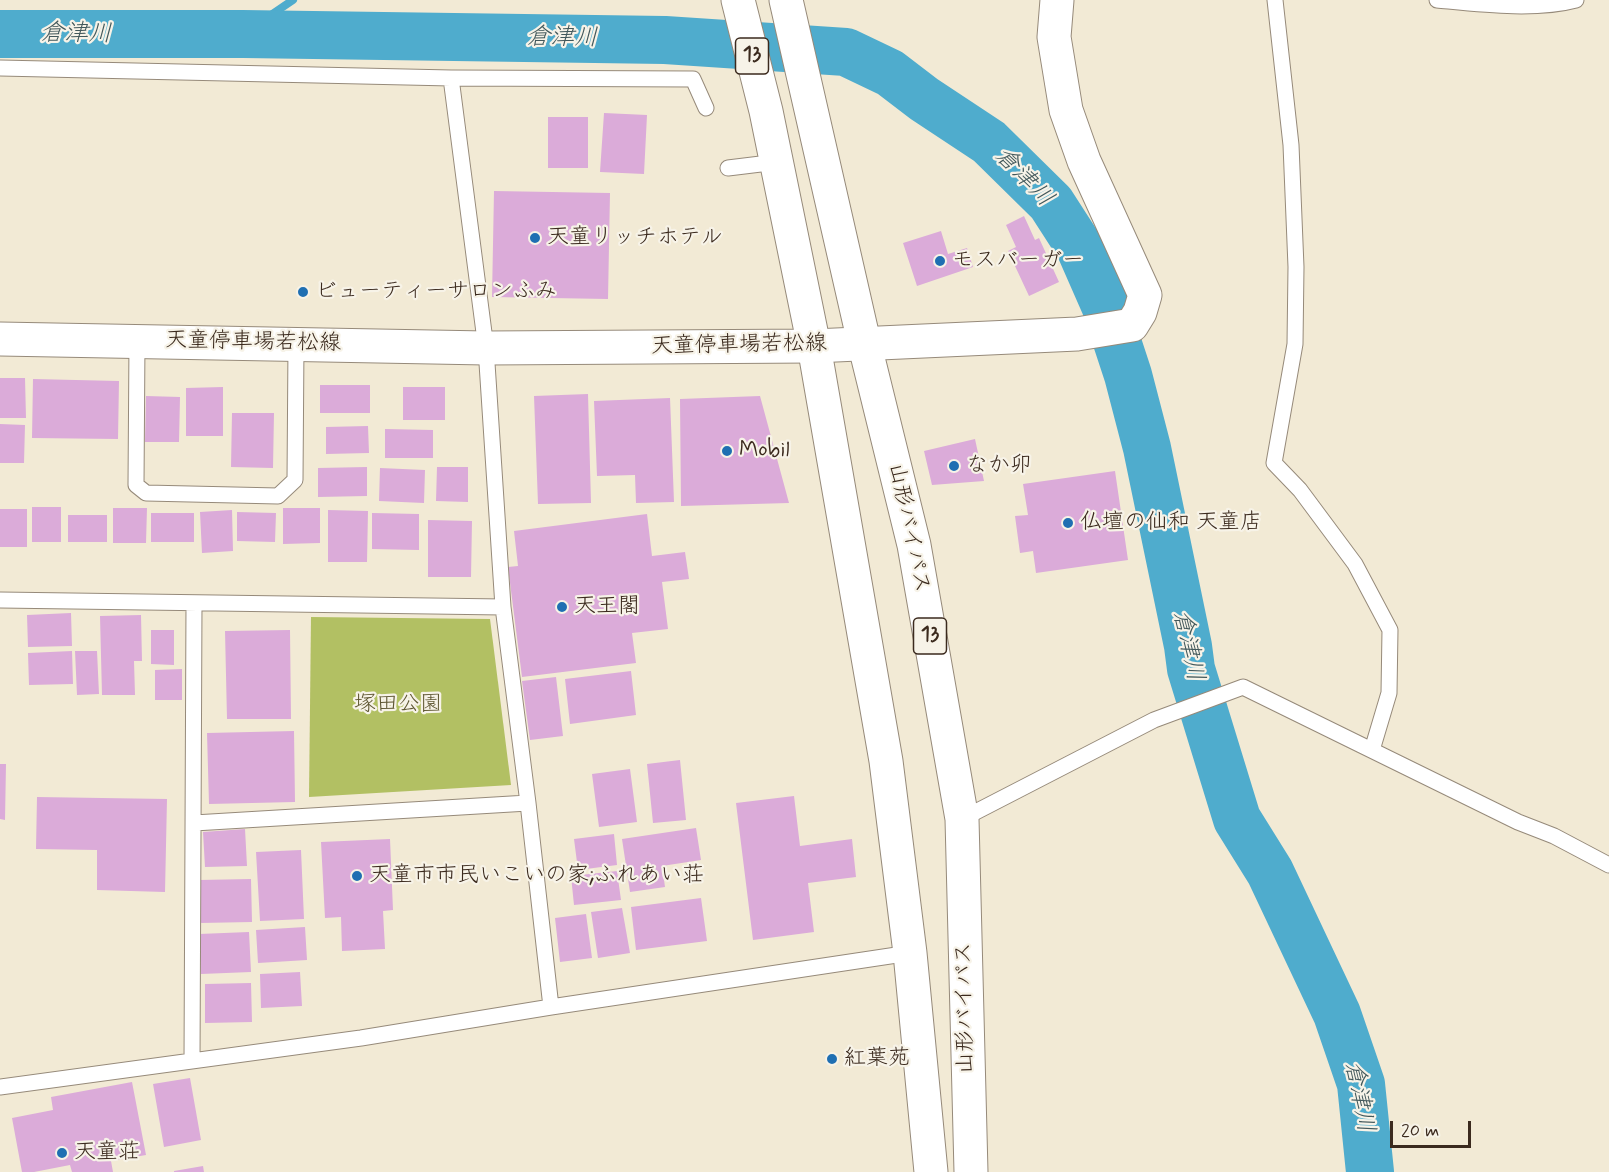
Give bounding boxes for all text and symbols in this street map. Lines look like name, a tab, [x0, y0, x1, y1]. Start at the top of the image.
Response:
water label: 倉津川	[40, 20, 112, 50]
water label: 倉津川	[526, 24, 598, 54]
road number: 13	[736, 38, 768, 74]
water label: 倉津川	[988, 142, 1058, 214]
place label: 天童リッチホテル	[547, 225, 723, 251]
marker: 天童リッチホテル	[528, 231, 542, 245]
place label: モスバーガー	[952, 248, 1084, 274]
marker: モスバーガー	[933, 254, 947, 268]
place label: ビューティーサロンふみ	[315, 279, 557, 305]
marker: ビューティーサロンふみ	[296, 285, 310, 299]
street label: 天童停車場若松線	[165, 328, 341, 358]
street label: 天童停車場若松線	[651, 331, 827, 361]
place label: Mobil	[739, 438, 790, 464]
marker: Mobil	[720, 444, 734, 458]
place label: なか卯	[966, 453, 1032, 479]
marker: なか卯	[947, 459, 961, 473]
street label: 山形バイパス	[881, 461, 935, 595]
place label: 仏壇の仙和 天童店	[1080, 510, 1262, 536]
marker: 仏壇の仙和 天童店	[1061, 516, 1075, 530]
place label: 天王閣	[574, 594, 640, 620]
marker: 天王閣	[555, 600, 569, 614]
water label: 倉津川	[1165, 608, 1209, 684]
road number: 13	[914, 618, 946, 654]
park label: 塚田公園	[354, 692, 442, 718]
place label: 天童市市民いこいの家;ふれあい荘	[369, 863, 704, 889]
marker: 天童市市民いこいの家;ふれあい荘	[350, 869, 364, 883]
street label: 山形バイパス	[952, 942, 980, 1074]
place label: 紅葉苑	[844, 1046, 910, 1072]
marker: 紅葉苑	[825, 1052, 839, 1066]
water label: 倉津川	[1337, 1059, 1379, 1135]
scale bar	[1393, 1109, 1474, 1147]
text: 20 m	[1401, 1119, 1439, 1143]
place label: 天童荘	[74, 1140, 140, 1166]
marker: 天童荘	[55, 1146, 69, 1160]

